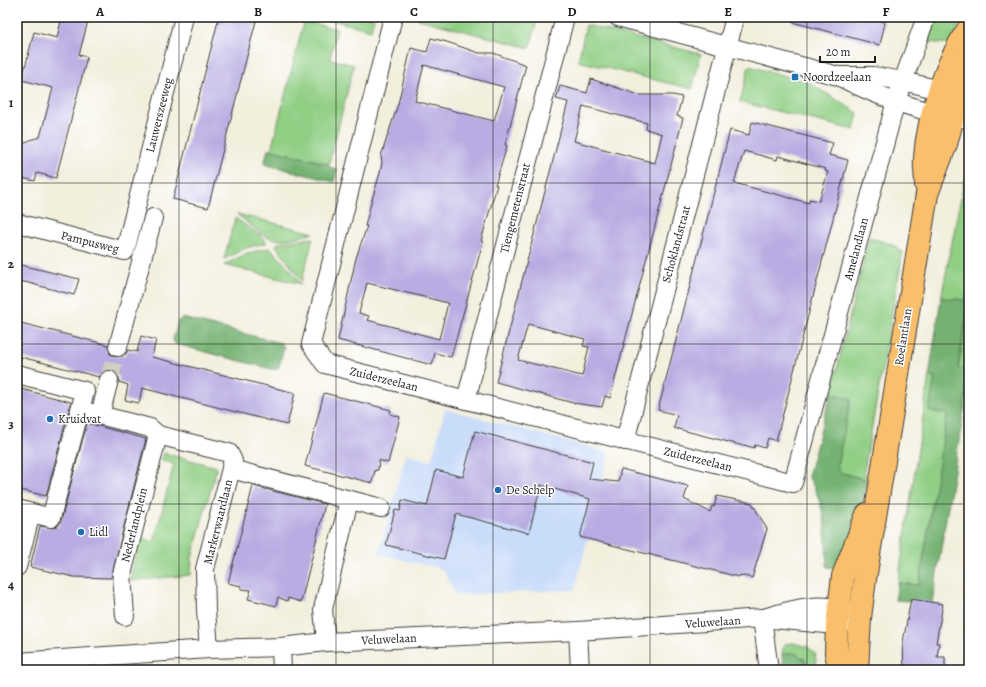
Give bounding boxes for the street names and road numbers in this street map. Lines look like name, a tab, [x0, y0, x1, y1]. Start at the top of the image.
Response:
street label: Lauwerszeeweg	[142, 76, 176, 154]
street label: Tiengemetenstraat	[496, 161, 534, 255]
street label: Schoklandstraat	[658, 204, 694, 284]
street label: Amelandlaan	[840, 215, 872, 283]
street label: Pampusweg	[59, 227, 121, 257]
street label: Roelantlaan	[891, 307, 916, 367]
street label: Zuiderzeelaan	[348, 363, 420, 395]
street label: Zuiderzeelaan	[662, 443, 734, 475]
street label: Markerwaardlaan	[200, 477, 236, 566]
street label: Nederlandplein	[117, 486, 151, 564]
street label: Veluwelaan	[684, 612, 742, 632]
street label: Veluwelaan	[360, 630, 418, 648]

